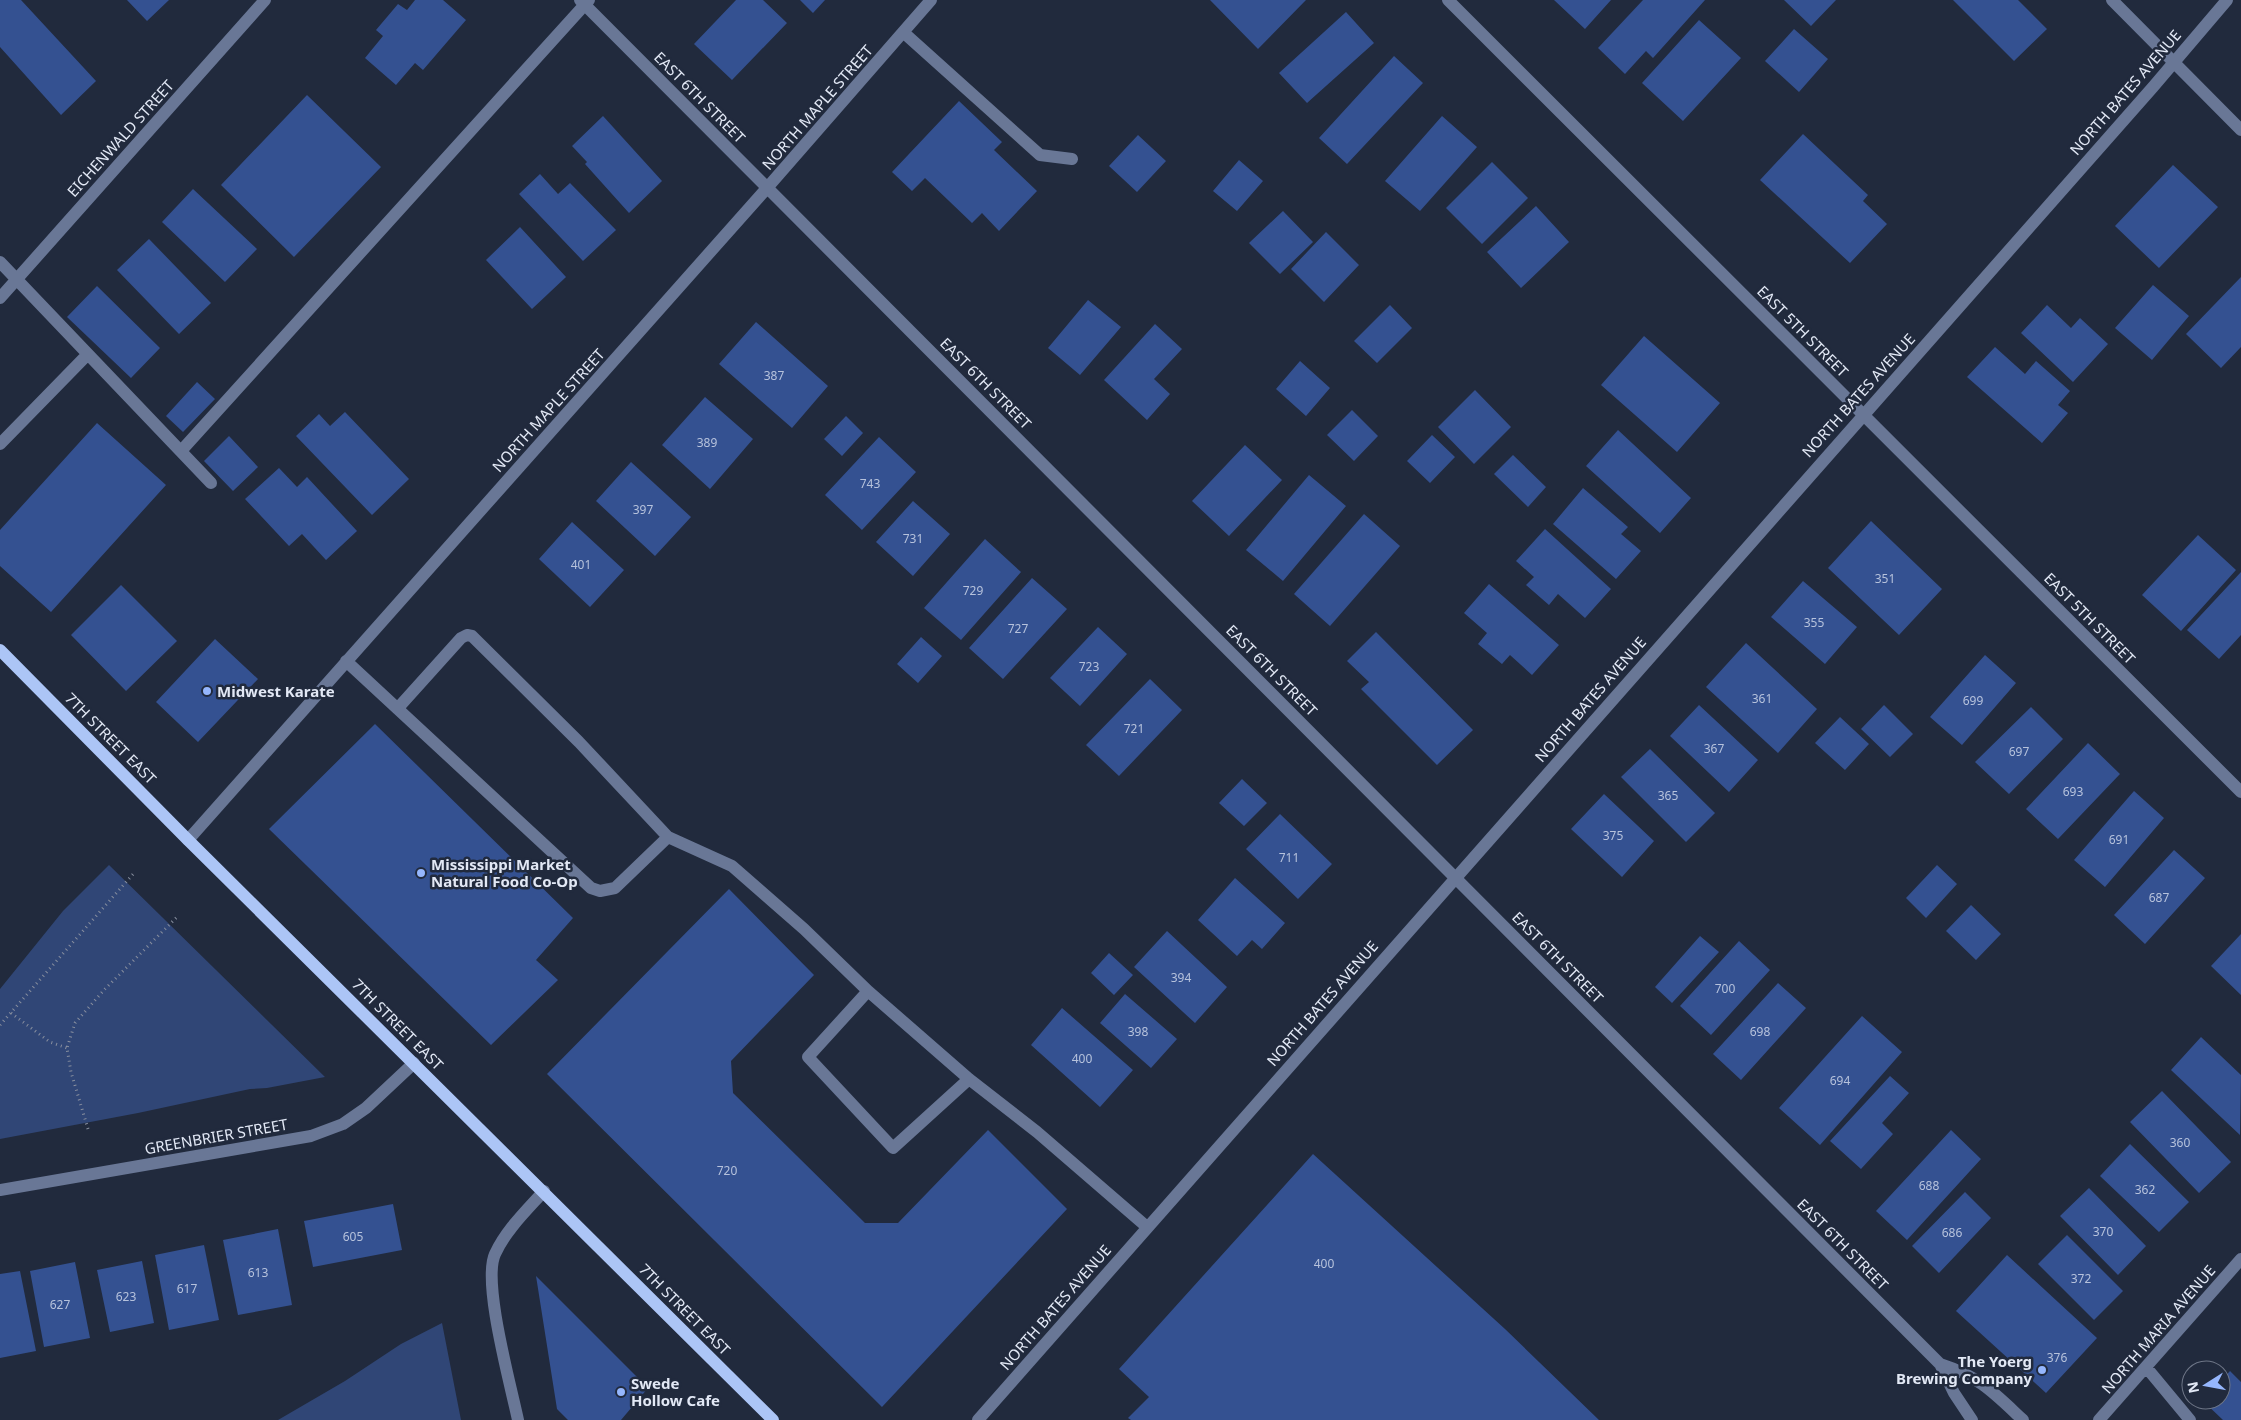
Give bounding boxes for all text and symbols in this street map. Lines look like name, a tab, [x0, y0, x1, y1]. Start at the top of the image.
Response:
street label: NORTH BATES AVENUE	[2065, 25, 2185, 159]
street label: NORTH MAPLE STREET	[757, 40, 877, 174]
street label: EAST 6TH STREET	[650, 47, 750, 147]
street label: EICHENWALD STREET	[62, 75, 178, 201]
street label: EAST 5TH STREET	[1753, 281, 1853, 381]
street label: NORTH BATES AVENUE	[1797, 329, 1919, 461]
street label: EAST 6TH STREET	[936, 333, 1036, 433]
street label: NORTH MAPLE STREET	[487, 344, 609, 476]
house number: 387	[764, 367, 784, 384]
house number: 389	[697, 434, 717, 451]
house number: 743	[860, 475, 880, 492]
house number: 397	[633, 501, 653, 518]
house number: 731	[903, 530, 923, 547]
house number: 401	[571, 556, 591, 573]
street label: EAST 5TH STREET	[2040, 568, 2140, 668]
house number: 351	[1875, 570, 1895, 587]
house number: 729	[963, 582, 983, 599]
house number: 355	[1804, 614, 1824, 631]
house number: 727	[1008, 620, 1028, 637]
street label: EAST 6TH STREET	[1222, 620, 1322, 720]
street label: NORTH BATES AVENUE	[1530, 632, 1650, 766]
house number: 723	[1079, 658, 1099, 675]
place label: Midwest Karate	[217, 681, 335, 701]
marker: Midwest Karate	[201, 685, 213, 697]
street label: 7TH STREET EAST	[61, 688, 161, 788]
house number: 361	[1752, 690, 1772, 707]
house number: 699	[1963, 692, 1983, 709]
house number: 721	[1124, 720, 1144, 737]
house number: 367	[1704, 740, 1724, 757]
house number: 697	[2009, 743, 2029, 760]
house number: 693	[2063, 783, 2083, 800]
house number: 365	[1658, 787, 1678, 804]
house number: 375	[1603, 827, 1623, 844]
house number: 691	[2109, 831, 2129, 848]
house number: 711	[1279, 849, 1299, 866]
place label: Mississippi Market Natural Food Co-Op	[431, 854, 578, 891]
marker: Mississippi Market Natural Food Co-Op	[415, 867, 427, 879]
house number: 687	[2149, 889, 2169, 906]
street label: EAST 6TH STREET	[1508, 907, 1608, 1007]
street label: NORTH BATES AVENUE	[1262, 936, 1382, 1070]
house number: 394	[1171, 969, 1191, 986]
street label: 7TH STREET EAST	[348, 974, 448, 1074]
house number: 700	[1715, 980, 1735, 997]
house number: 398	[1128, 1023, 1148, 1040]
house number: 698	[1750, 1023, 1770, 1040]
house number: 400	[1072, 1050, 1092, 1067]
house number: 694	[1830, 1072, 1850, 1089]
street label: GREENBRIER STREET	[143, 1113, 290, 1158]
house number: 360	[2170, 1134, 2190, 1151]
house number: 720	[717, 1162, 737, 1179]
house number: 688	[1919, 1177, 1939, 1194]
house number: 362	[2135, 1181, 2155, 1198]
street label: EAST 6TH STREET	[1793, 1194, 1893, 1294]
house number: 370	[2093, 1223, 2113, 1240]
house number: 686	[1942, 1224, 1962, 1241]
house number: 605	[343, 1228, 363, 1245]
street label: NORTH BATES AVENUE	[995, 1240, 1115, 1374]
house number: 400	[1314, 1255, 1334, 1272]
street label: 7TH STREET EAST	[635, 1259, 735, 1359]
street label: NORTH MARIA AVENUE	[2097, 1261, 2219, 1397]
house number: 613	[248, 1264, 268, 1281]
house number: 372	[2071, 1270, 2091, 1287]
house number: 617	[177, 1280, 197, 1297]
house number: 623	[116, 1288, 136, 1305]
house number: 627	[50, 1296, 70, 1313]
house number: 376	[2047, 1349, 2067, 1366]
place label: The Yoerg Brewing Company	[1896, 1351, 2032, 1388]
north arrow	[2181, 1360, 2231, 1410]
marker: The Yoerg Brewing Company	[2036, 1364, 2048, 1376]
place label: Swede Hollow Cafe	[631, 1373, 720, 1410]
marker: Swede Hollow Cafe	[615, 1386, 627, 1398]

